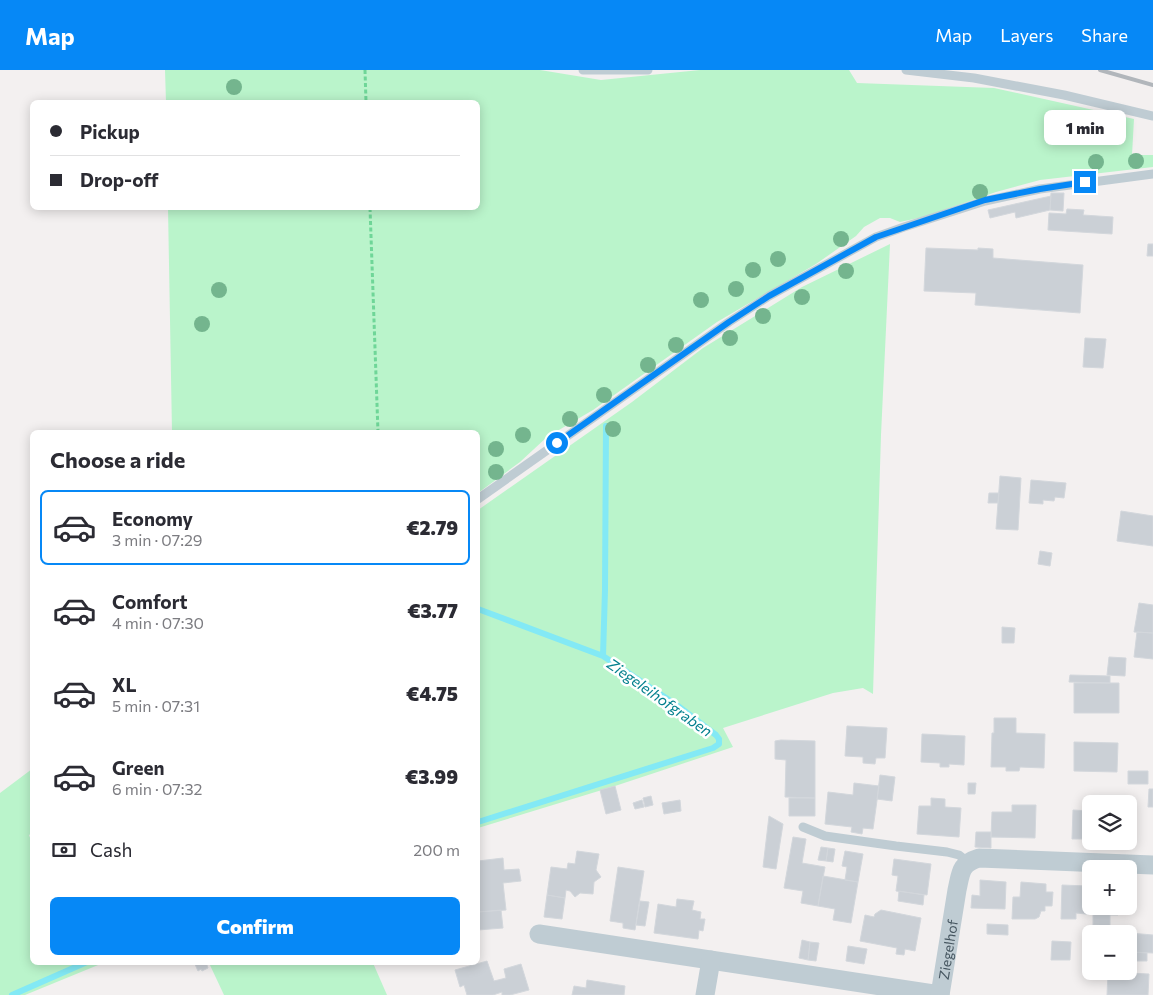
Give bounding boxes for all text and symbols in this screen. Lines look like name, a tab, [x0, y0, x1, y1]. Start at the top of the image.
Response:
text: Map	[25, 21, 75, 50]
text: Map	[935, 24, 972, 46]
text: Layers	[1000, 24, 1053, 46]
text: Share	[1081, 24, 1128, 46]
callout: 1 min	[1044, 109, 1126, 144]
text: 1 min	[1066, 118, 1104, 137]
text: Pickup	[80, 120, 140, 143]
text: Drop-off	[80, 168, 159, 191]
route end	[1074, 171, 1096, 193]
route start	[546, 432, 568, 454]
text: Choose a ride	[50, 446, 185, 473]
icon: car	[52, 505, 97, 550]
text: Economy	[112, 507, 193, 530]
text: €2.79	[406, 516, 458, 539]
text: 3 min · 07:29	[112, 530, 202, 549]
icon: car	[52, 588, 97, 633]
text: Comfort	[112, 590, 188, 613]
text: €3.77	[407, 599, 458, 622]
text: 4 min · 07:30	[112, 613, 204, 632]
water label: Ziegeleihofgraben	[603, 654, 716, 740]
icon: car	[52, 671, 97, 716]
text: XL	[112, 673, 137, 696]
text: €4.75	[406, 682, 458, 705]
text: 5 min · 07:31	[112, 696, 200, 715]
icon: car	[52, 754, 97, 799]
text: Green	[112, 756, 164, 779]
text: €3.99	[405, 765, 458, 788]
text: 6 min · 07:32	[112, 779, 202, 798]
map controls	[1082, 795, 1137, 980]
button: layers	[1082, 795, 1137, 850]
icon: cash	[50, 836, 78, 864]
text: Cash	[90, 838, 132, 861]
text: 200 m	[413, 840, 460, 859]
button: +	[1082, 860, 1137, 915]
button: Confirm	[50, 897, 460, 955]
street label: Ziegelhof	[934, 918, 961, 981]
button: −	[1082, 925, 1137, 980]

